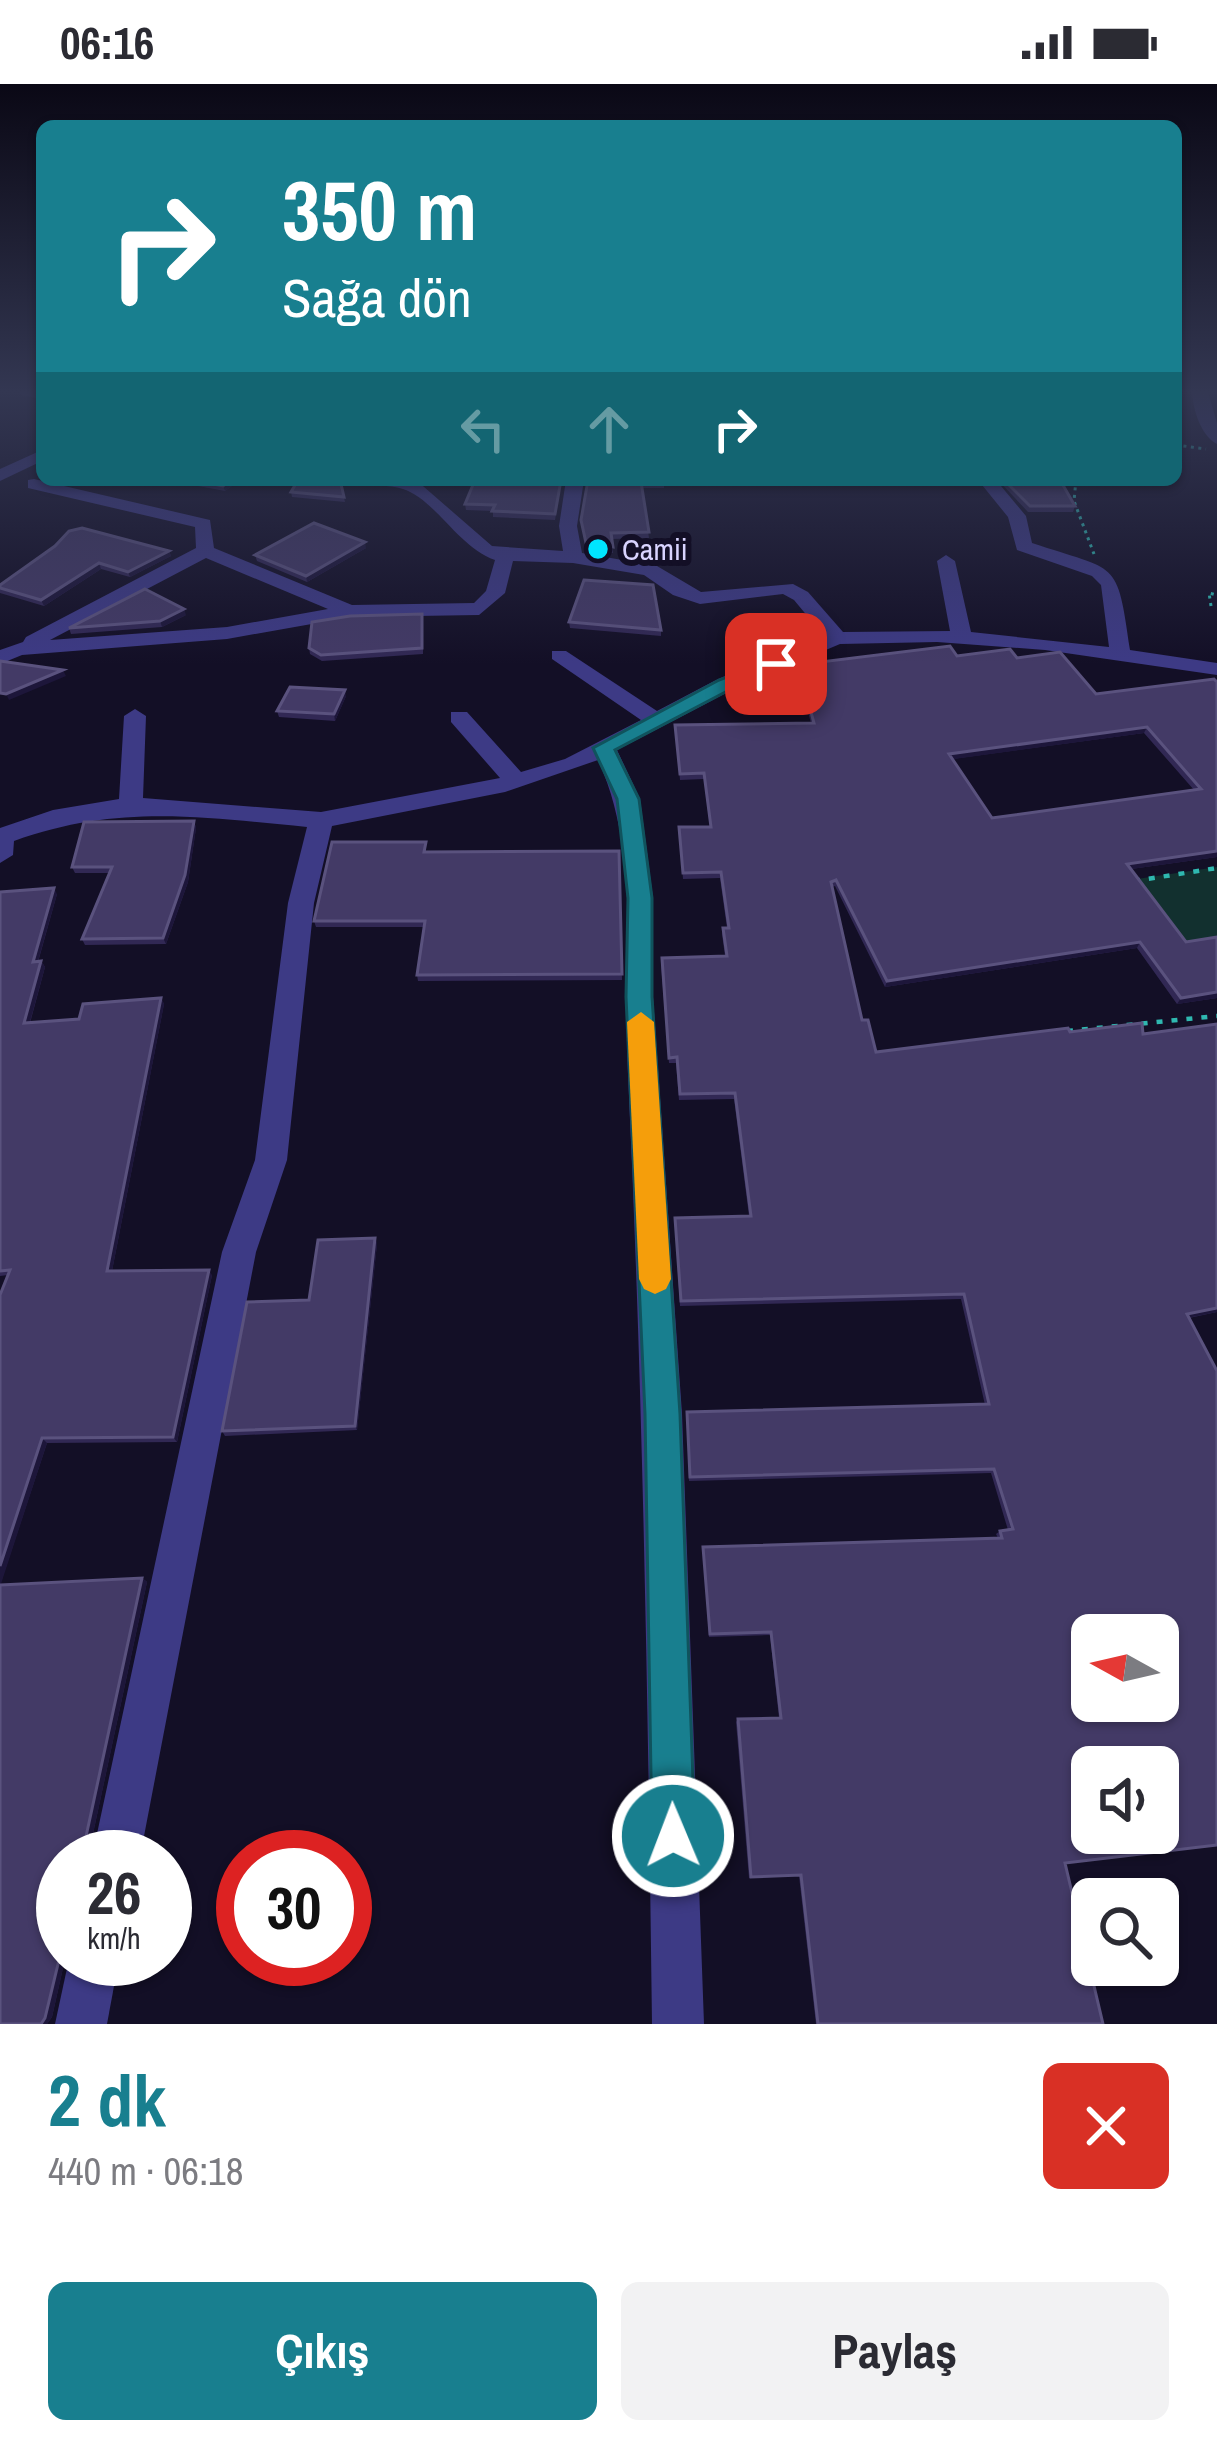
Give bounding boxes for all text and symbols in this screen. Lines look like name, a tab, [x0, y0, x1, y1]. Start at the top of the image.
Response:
text: 06:16	[60, 12, 154, 73]
text: 350 m	[282, 153, 477, 266]
icon: right	[84, 168, 240, 324]
text: Sağa dön	[282, 261, 472, 334]
icon: left	[450, 396, 516, 462]
icon: ahead	[576, 396, 642, 462]
icon: right	[702, 396, 768, 462]
place label: Camii	[622, 529, 688, 569]
marker: Camii	[585, 536, 611, 562]
pin	[725, 613, 827, 715]
icon: arrive	[743, 631, 809, 697]
north arrow	[1071, 1614, 1179, 1722]
map controls	[1071, 1614, 1179, 1986]
button: sound	[1071, 1746, 1179, 1854]
position arrow	[610, 1773, 736, 1899]
speed limit sign: 30	[216, 1830, 372, 1986]
text: 26	[87, 1852, 141, 1933]
button: search	[1071, 1878, 1179, 1986]
text: km/h	[87, 1918, 141, 1958]
text: 2 dk	[48, 2051, 166, 2148]
button: close	[1043, 2063, 1169, 2189]
text: 440 m · 06:18	[48, 2145, 244, 2197]
button: Çıkış	[48, 2282, 597, 2420]
button: Paylaş	[621, 2282, 1169, 2420]

